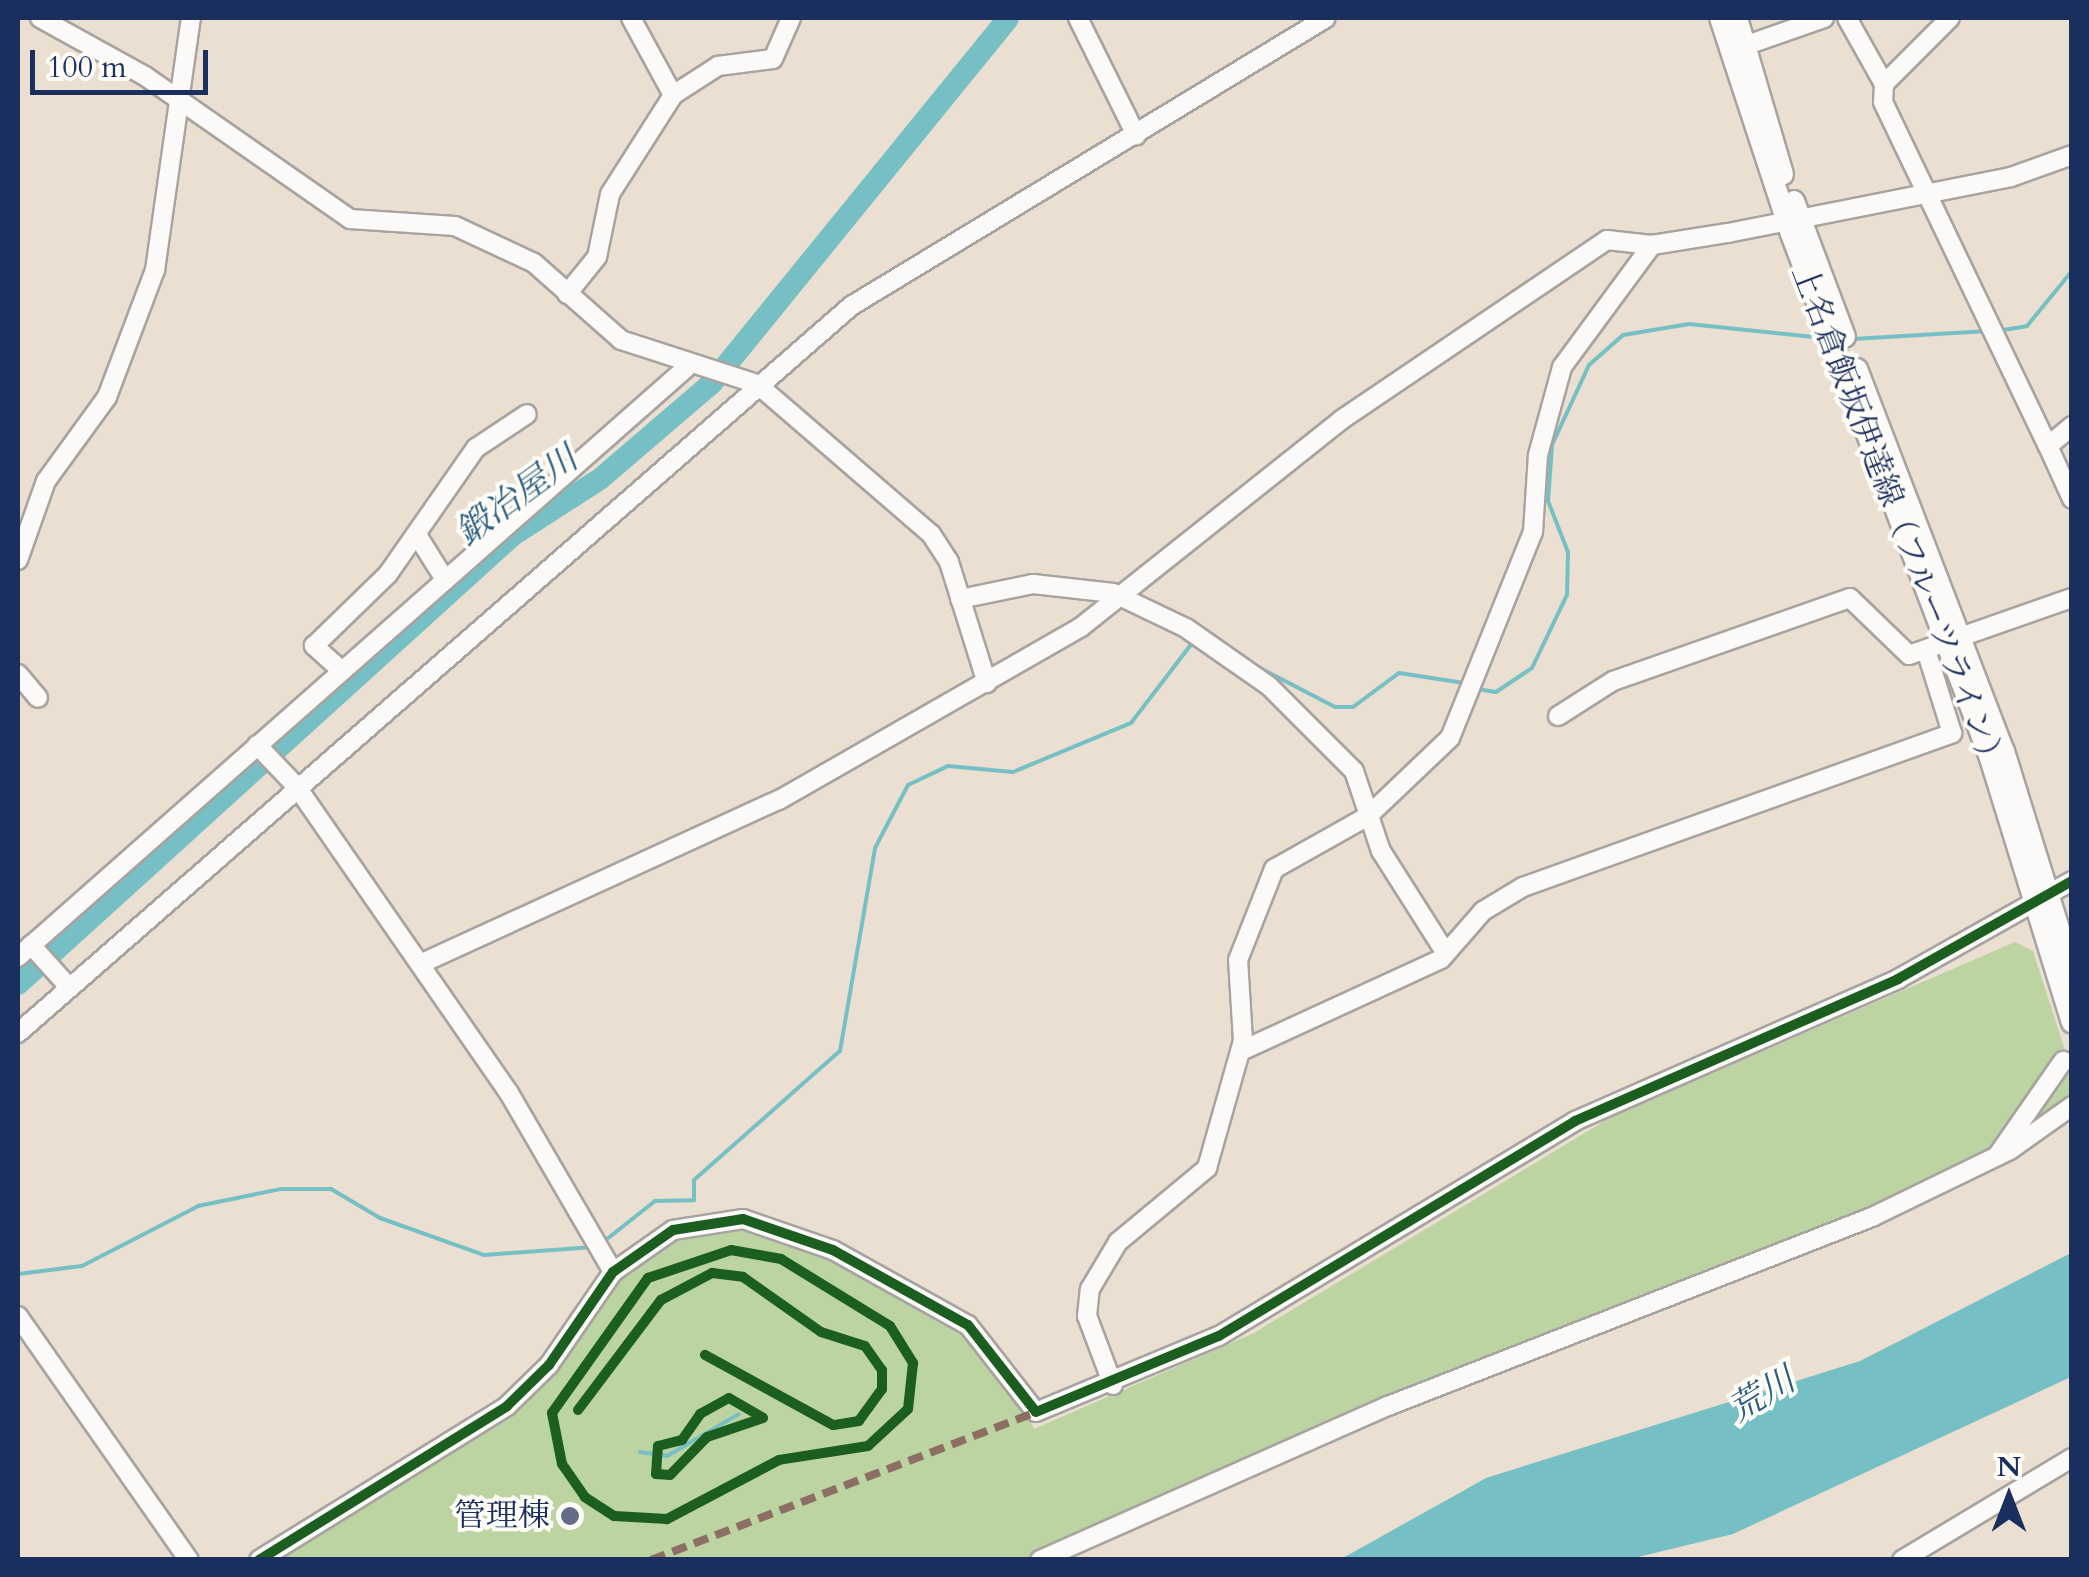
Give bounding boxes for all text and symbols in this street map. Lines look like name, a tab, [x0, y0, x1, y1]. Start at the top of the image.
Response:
scale bar	[35, 30, 212, 92]
text: 100 m	[47, 47, 127, 88]
street label: 上名倉飯坂伊達線（フルーツライン）	[1783, 258, 2013, 780]
water label: 鍛冶屋川	[448, 438, 586, 554]
water label: 荒川	[1721, 1359, 1803, 1431]
north arrow	[1959, 1447, 2059, 1547]
text: N	[1997, 1448, 2021, 1486]
place label: 管理棟	[454, 1497, 550, 1535]
marker: 管理棟	[559, 1505, 581, 1527]

